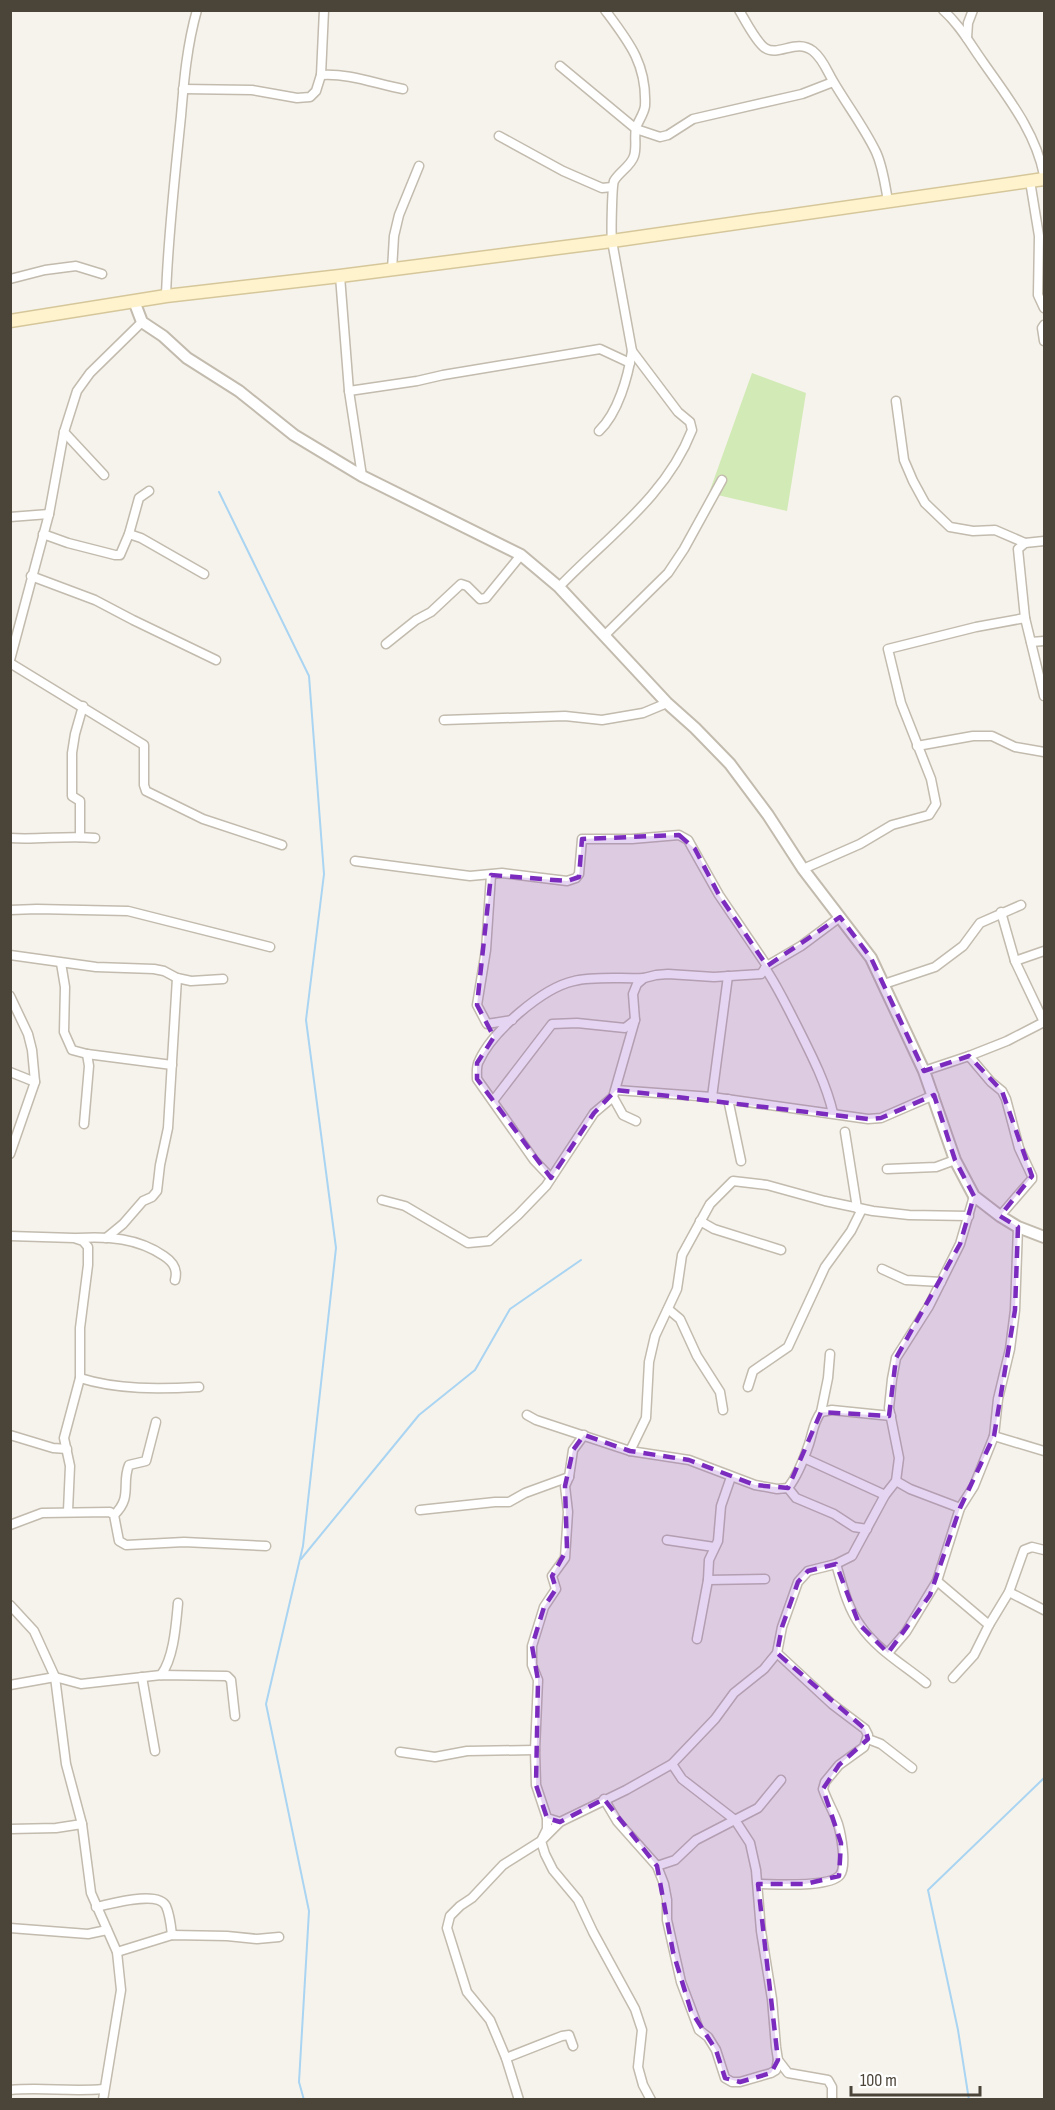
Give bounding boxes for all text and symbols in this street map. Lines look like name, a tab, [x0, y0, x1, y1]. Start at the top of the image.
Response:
scale bar	[851, 2059, 980, 2097]
text: 100 m	[860, 2070, 897, 2091]

